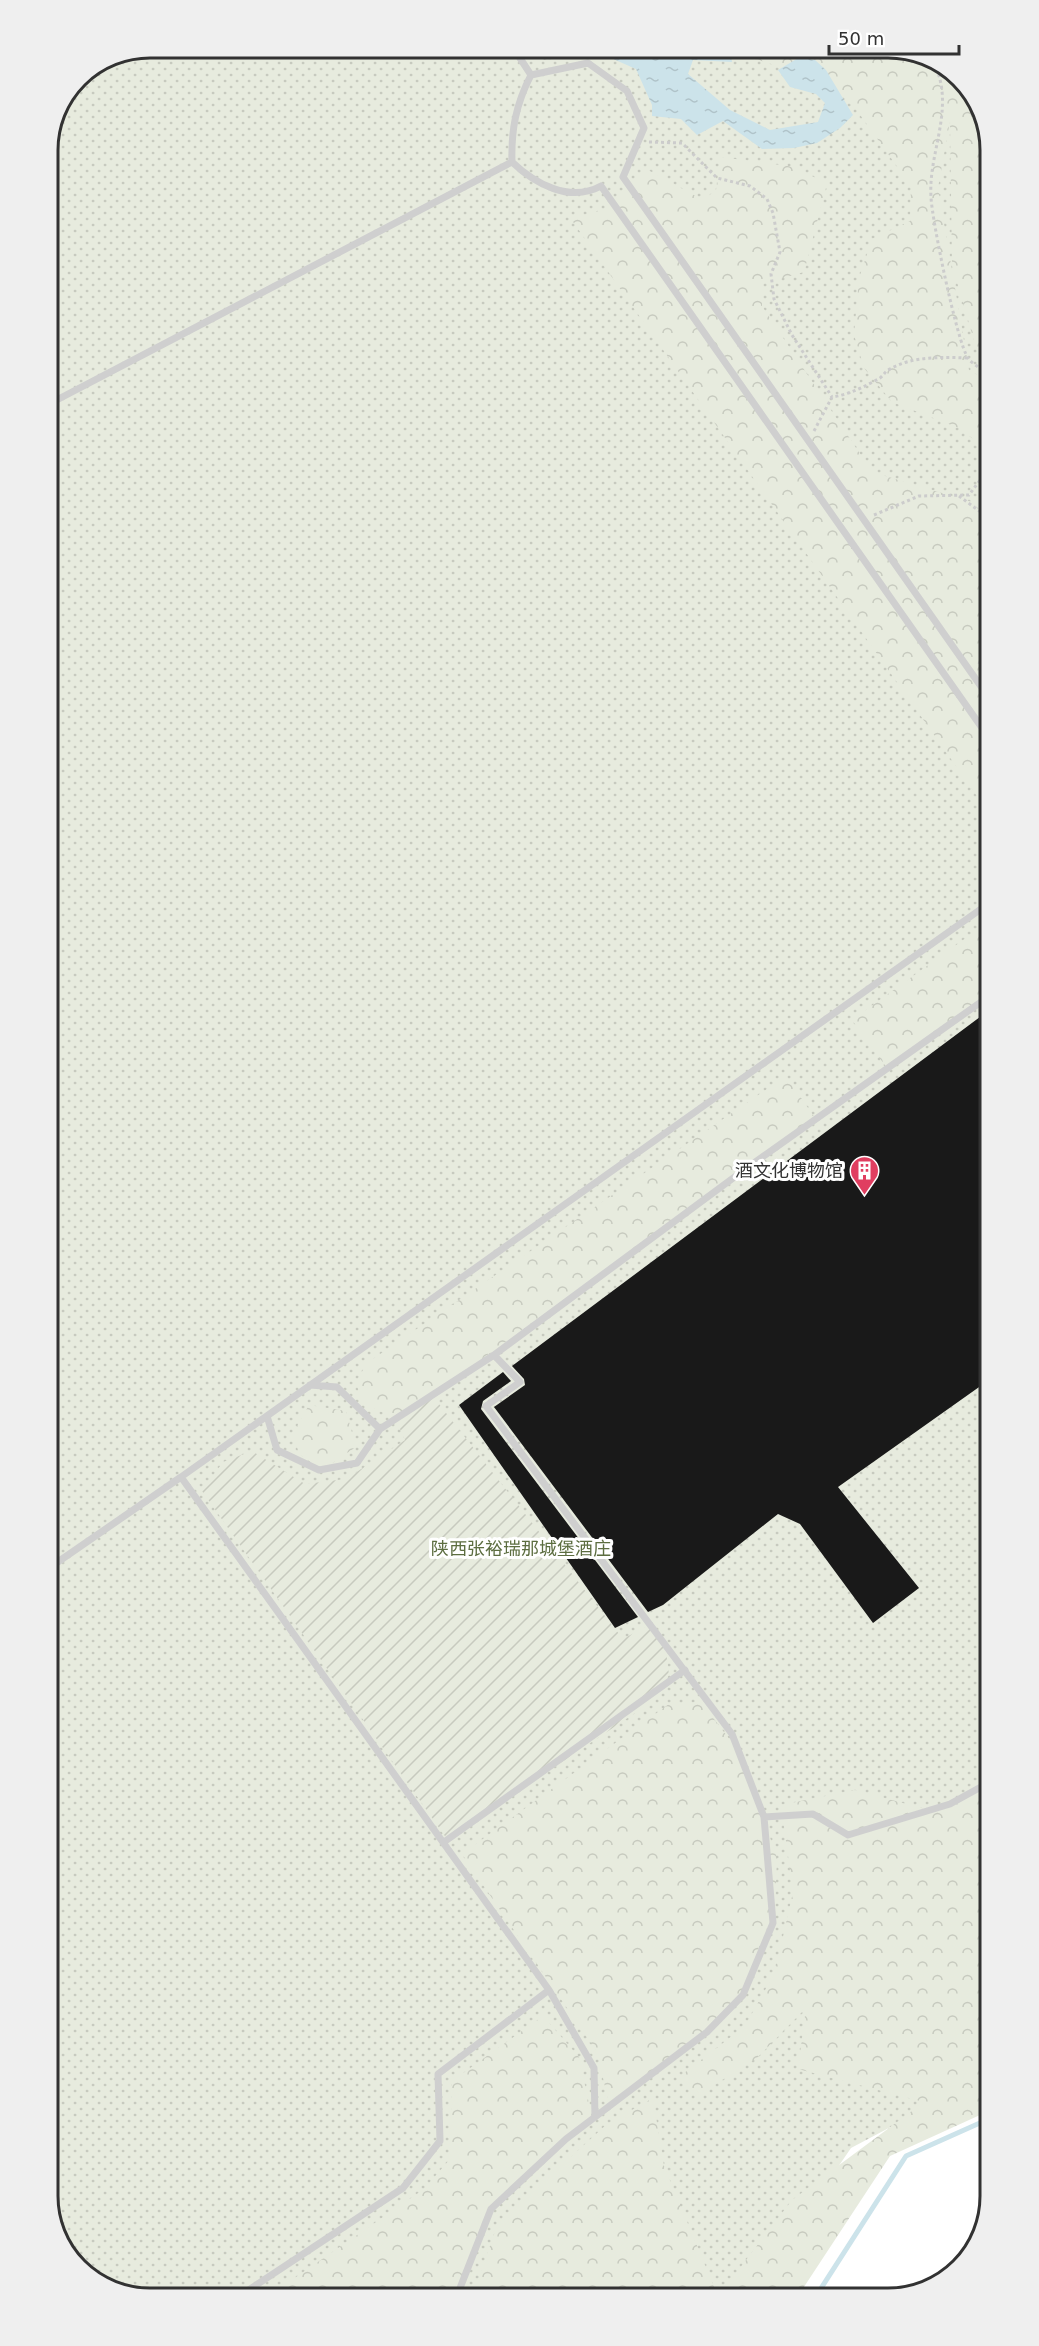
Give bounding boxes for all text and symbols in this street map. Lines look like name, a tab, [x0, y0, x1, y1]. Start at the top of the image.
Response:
scale bar	[829, 18, 960, 56]
text: 50 m	[838, 28, 884, 49]
building icon: 酒文化博物馆	[848, 1154, 880, 1196]
place label: 酒文化博物馆	[735, 1160, 843, 1181]
park label: 陕西张裕瑞那城堡酒庄	[431, 1538, 611, 1559]

